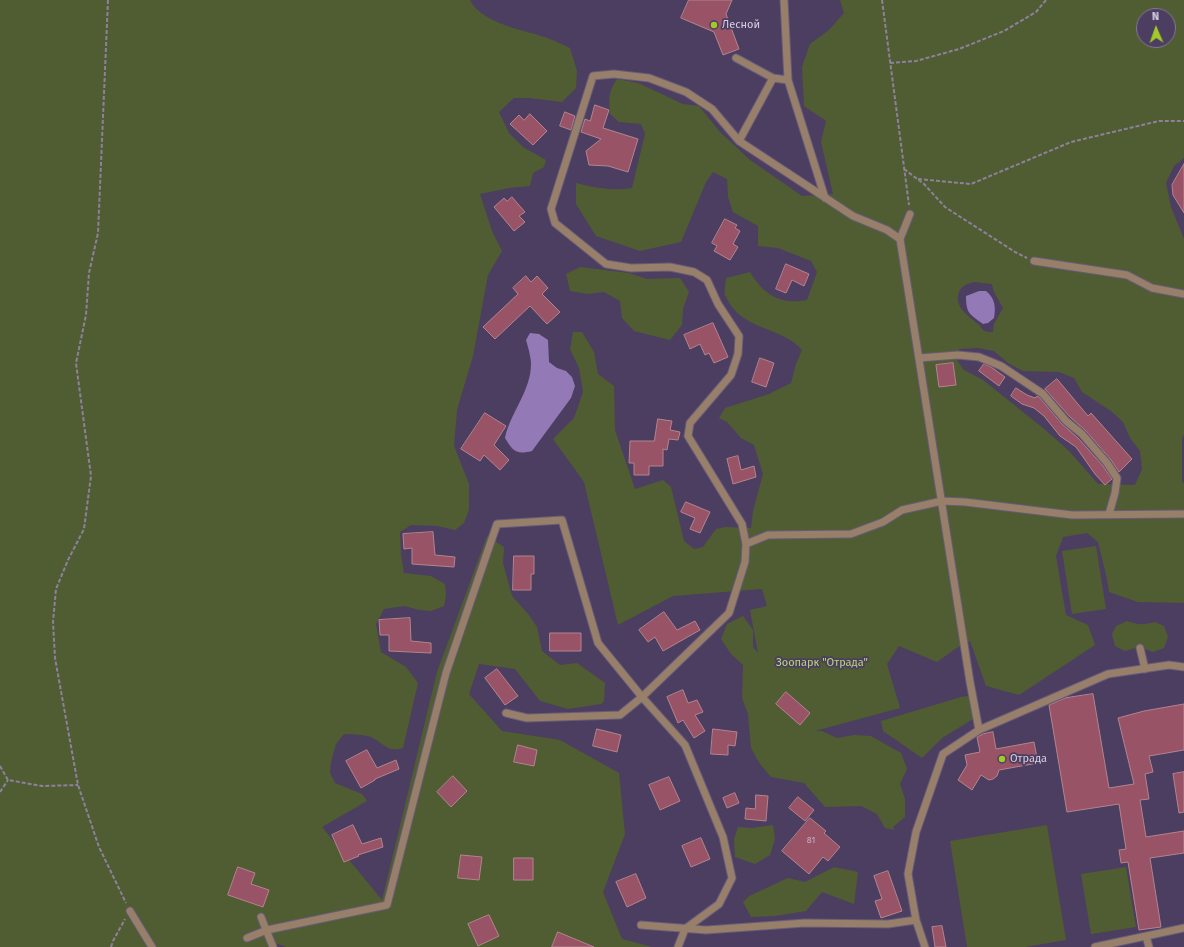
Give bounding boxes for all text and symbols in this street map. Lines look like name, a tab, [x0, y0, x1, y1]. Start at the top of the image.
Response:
north arrow	[1136, 8, 1176, 48]
text: N	[1152, 10, 1159, 23]
place label: Лесной	[722, 18, 760, 32]
marker: Лесной	[709, 20, 719, 30]
park label: Зоопарк "Отрада"	[776, 656, 868, 670]
place label: Отрада	[1010, 752, 1047, 766]
marker: Отрада	[997, 754, 1007, 764]
house number: 81	[807, 835, 815, 845]

